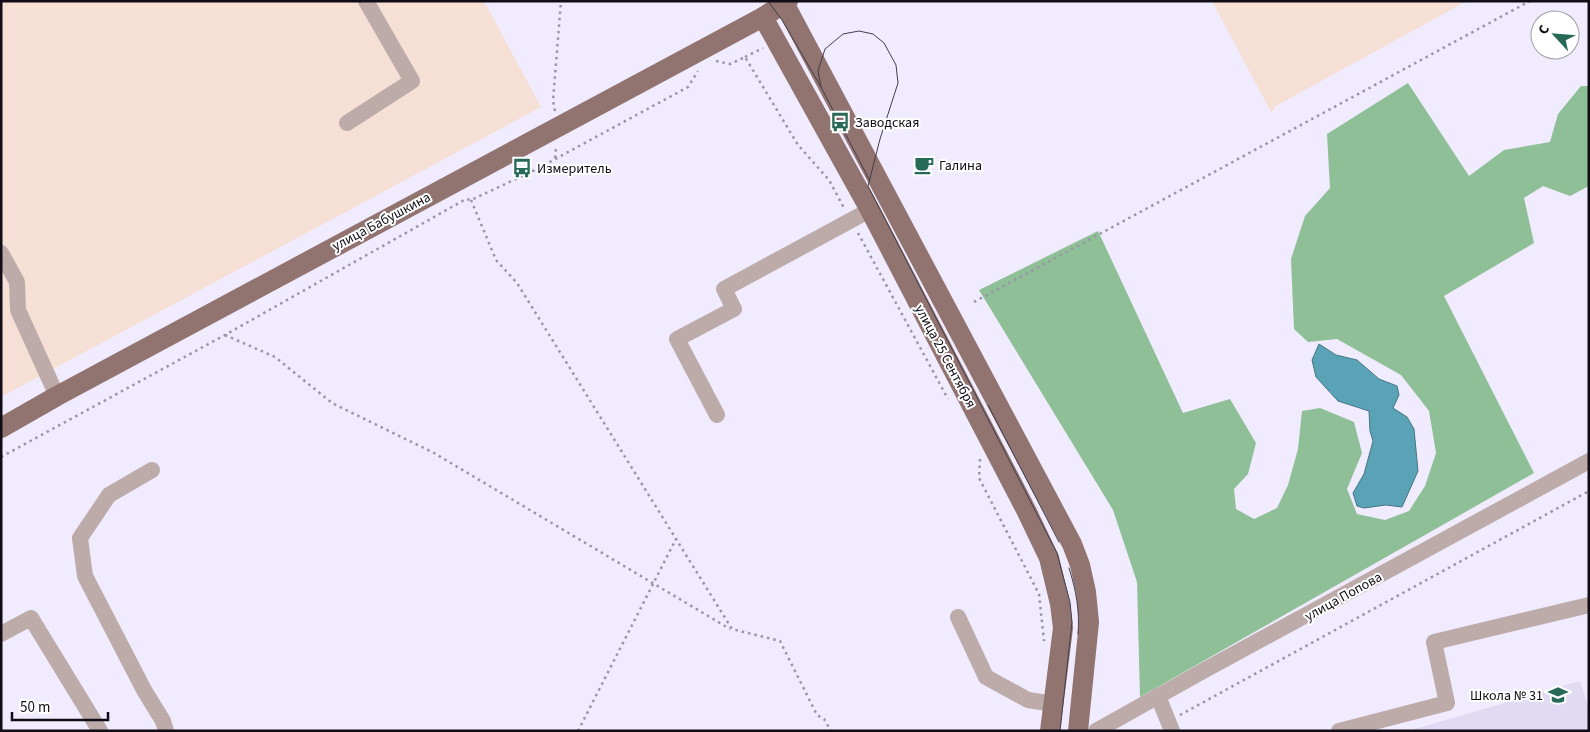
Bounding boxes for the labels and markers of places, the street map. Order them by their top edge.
bus stop icon: Заводская [829,111,851,133]
place label: Заводская [855,113,919,133]
cafe icon: Галина [913,154,935,176]
place label: Галина [939,156,982,176]
bus stop icon: Измеритель [511,157,533,179]
place label: Измеритель [537,159,612,179]
school or university icon: Школа № 31 [1547,684,1569,706]
place label: Школа № 31 [1470,686,1543,706]

